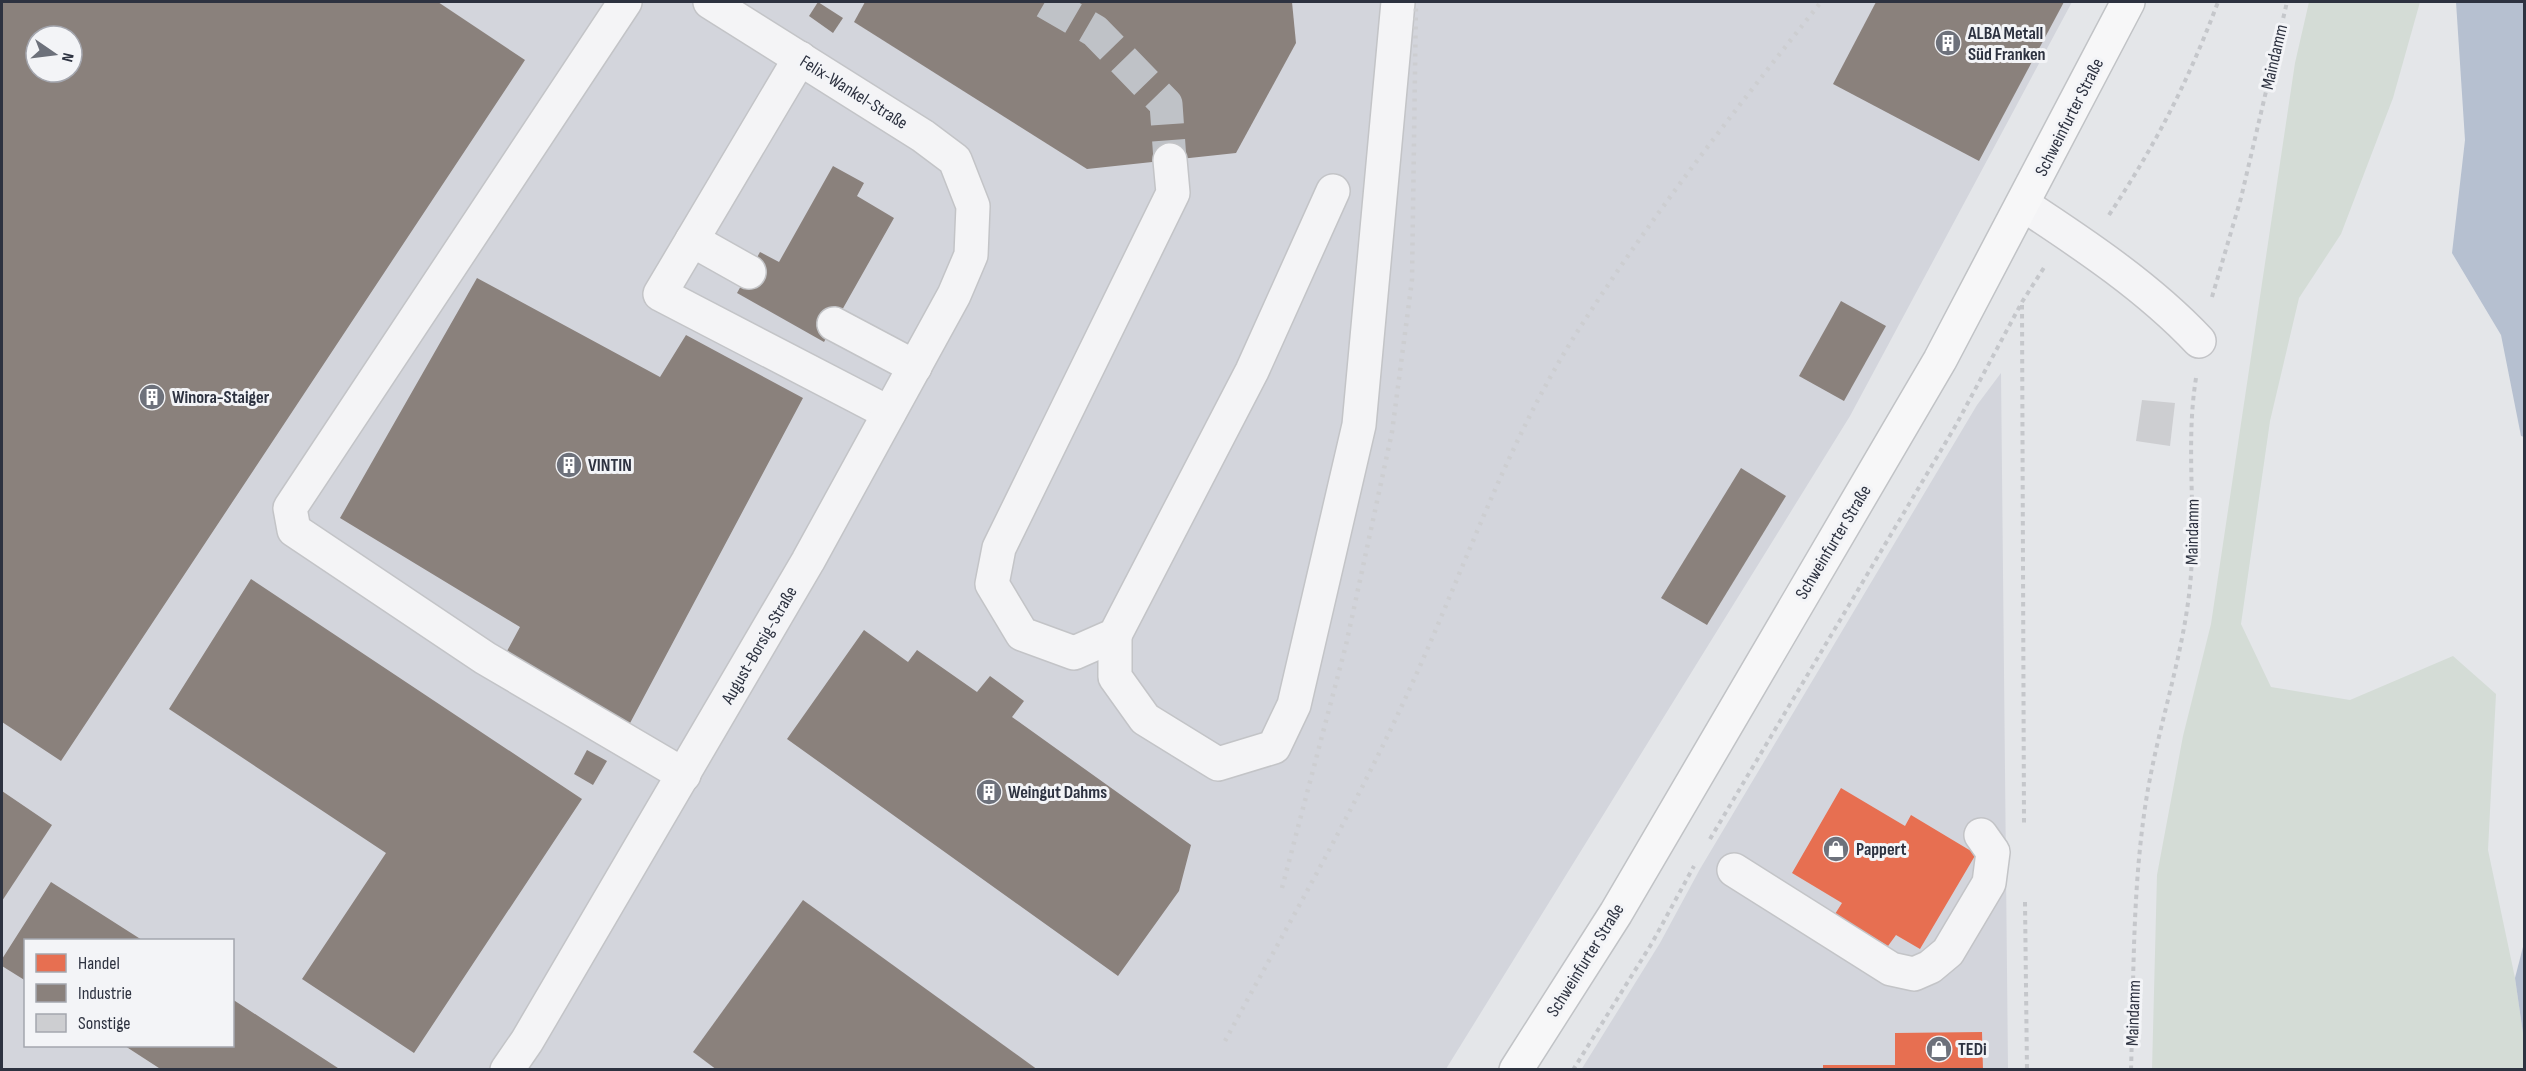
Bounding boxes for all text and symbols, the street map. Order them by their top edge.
street label: Maindamm [2257,22,2292,92]
place label: ALBA Metall Süd Franken [1967,23,2046,65]
north arrow [24,24,84,84]
building icon: ALBA Metall Süd Franken [1933,28,1963,58]
text: N [57,51,77,64]
street label: Felix-Wankel-Straße [796,51,911,134]
street label: Schweinfurter Straße [2031,55,2108,180]
building icon: Winora-Staiger [137,382,167,412]
place label: Winora-Staiger [172,387,270,408]
building icon: VINTIN [554,450,584,480]
place label: VINTIN [588,455,632,476]
street label: Schweinfurter Straße [1791,481,1876,603]
street label: Maindamm [2181,499,2204,565]
street label: August-Borsig-Straße [717,583,802,709]
building icon: Weingut Dahms [974,777,1004,807]
place label: Weingut Dahms [1008,782,1107,803]
shop icon: Pappert [1821,834,1851,864]
place label: Pappert [1856,839,1906,860]
street label: Schweinfurter Straße [1542,900,1629,1021]
legend [24,939,234,1047]
text: Handel [78,953,120,974]
street label: Maindamm [2122,980,2145,1046]
text: Industrie [78,983,132,1004]
text: Sonstige [78,1013,131,1034]
shop icon: TEDi [1924,1034,1954,1064]
place label: TEDi [1958,1039,1987,1060]

